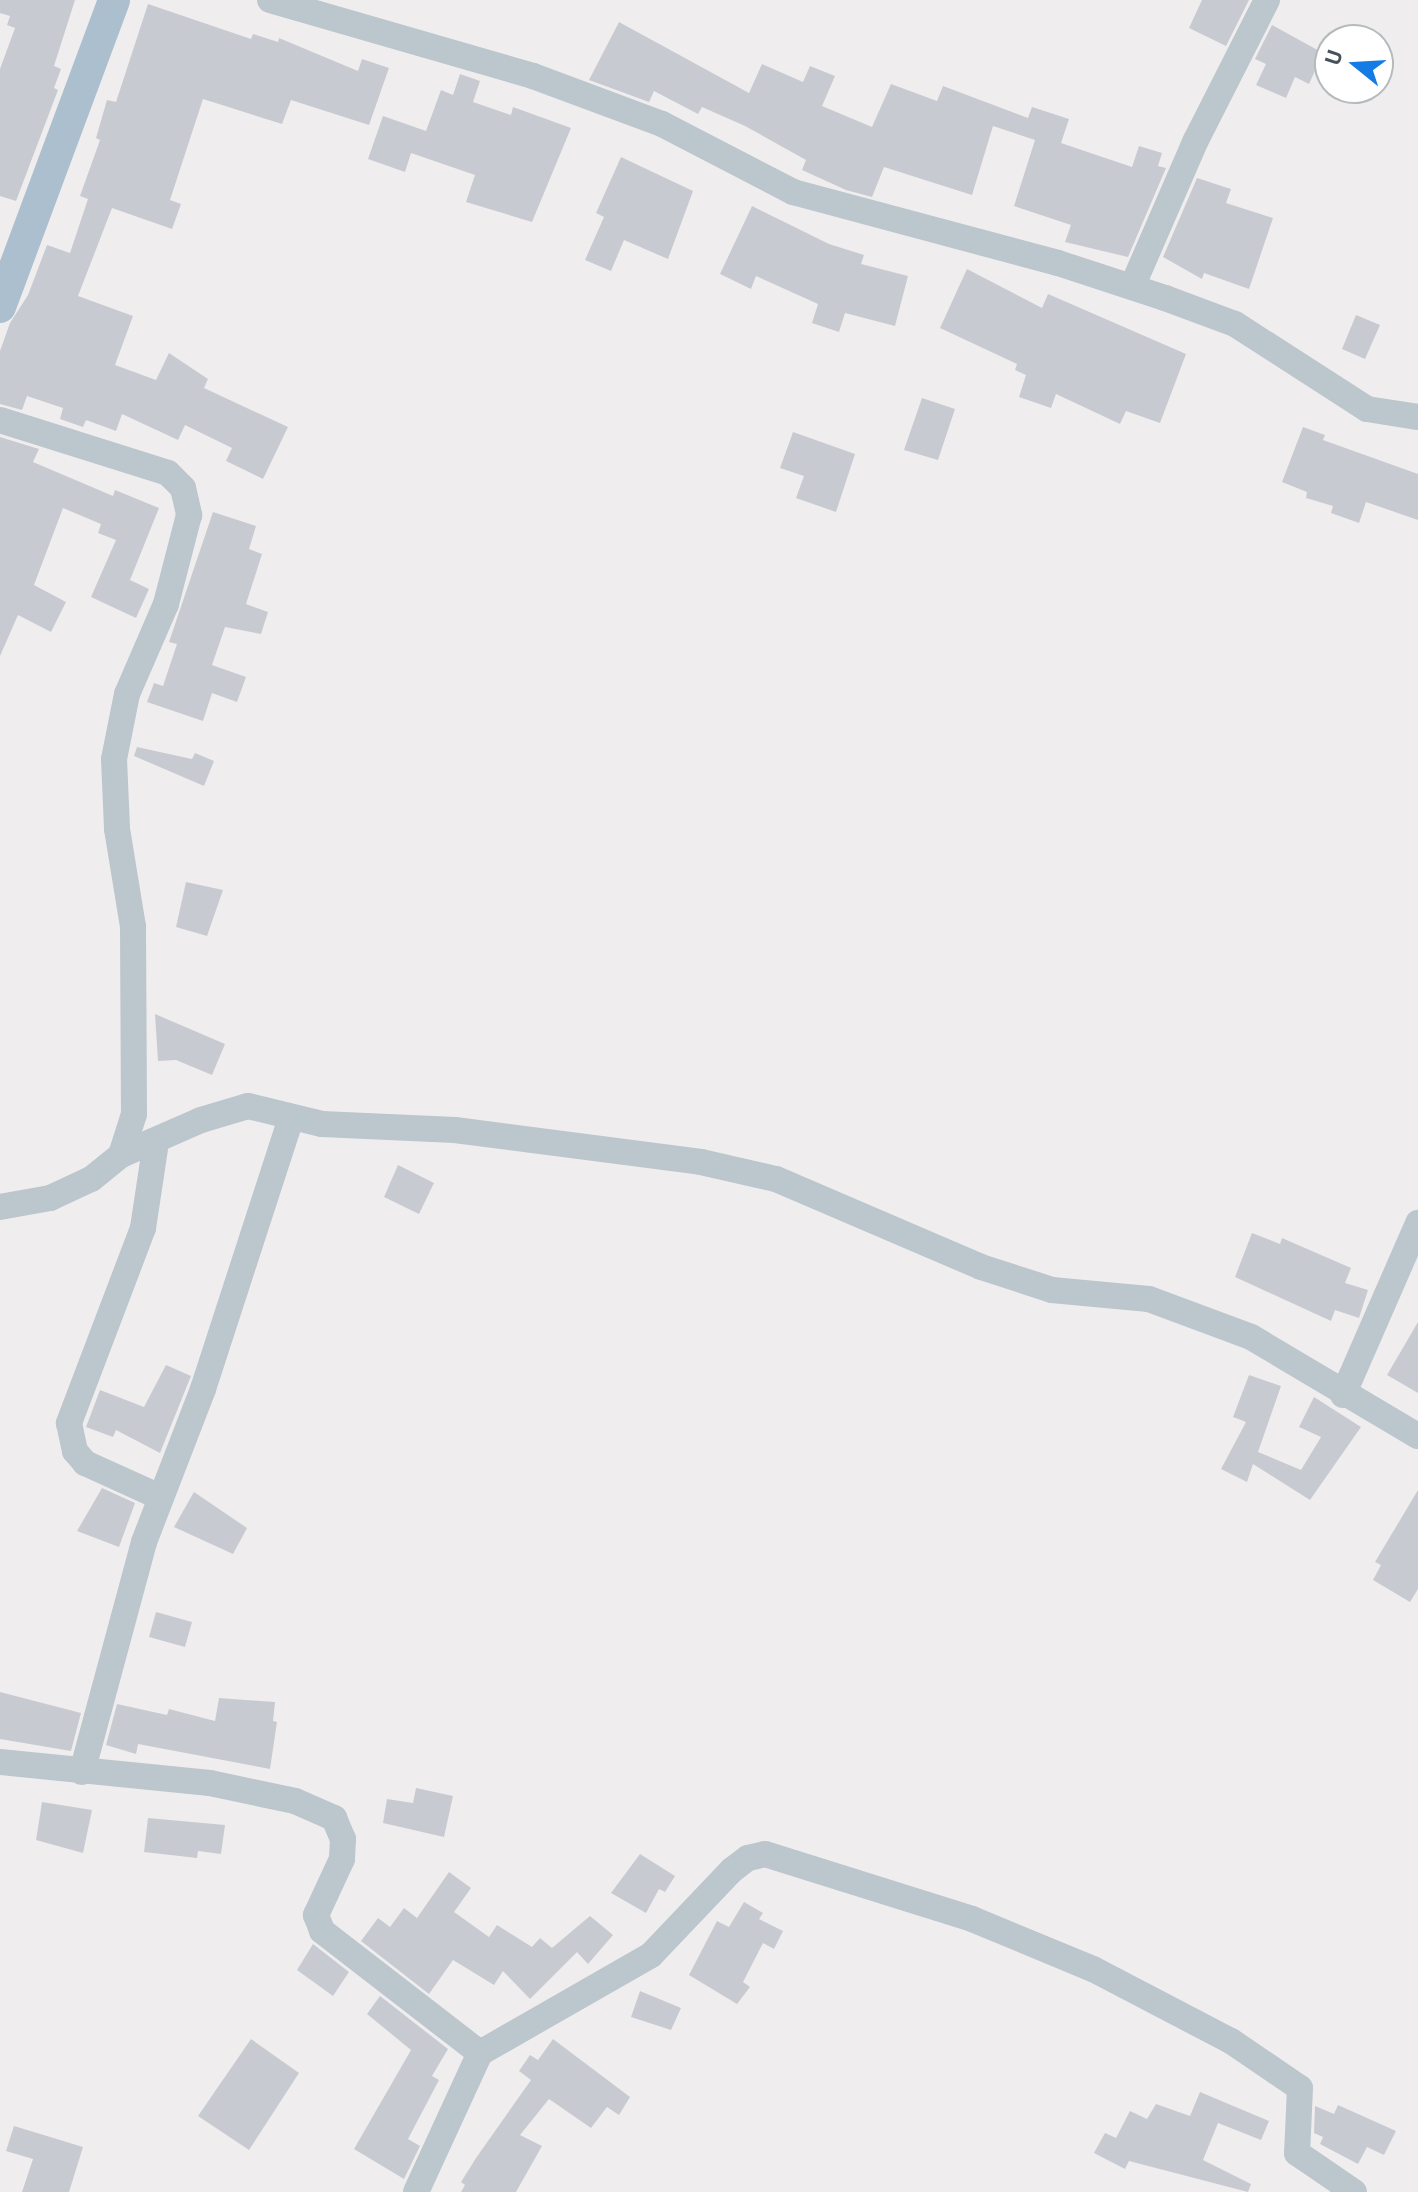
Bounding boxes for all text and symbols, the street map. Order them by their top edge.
north arrow [1314,24,1394,104]
text: U [1315,45,1351,69]

